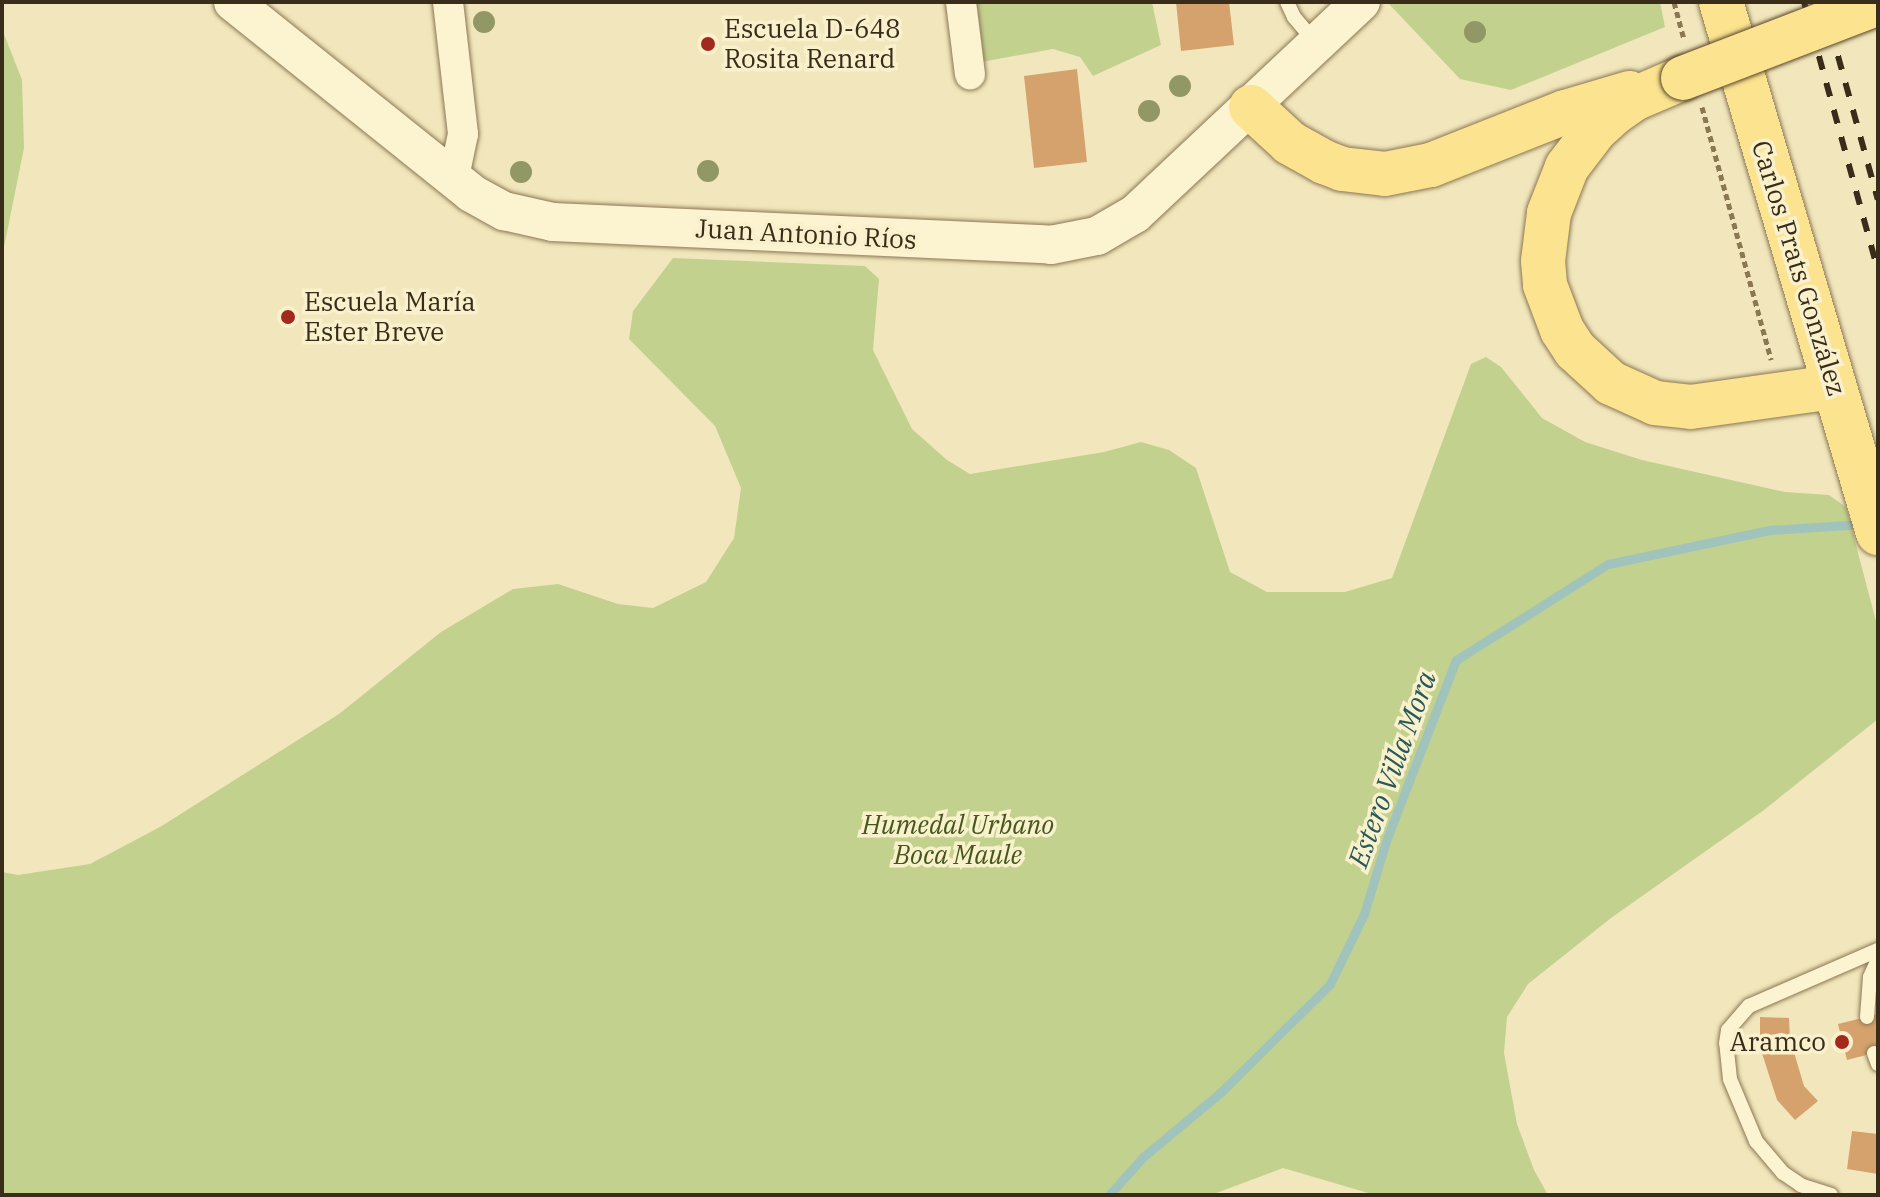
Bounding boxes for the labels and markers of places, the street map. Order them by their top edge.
place label: Escuela D-648 Rosita Renard [724,13,901,74]
marker: Escuela D-648 Rosita Renard [699,35,717,53]
place label: Escuela María Ester Breve [304,286,476,348]
marker: Escuela María Ester Breve [279,308,297,326]
place label: Aramco [1730,1026,1826,1058]
marker: Aramco [1833,1033,1851,1051]

